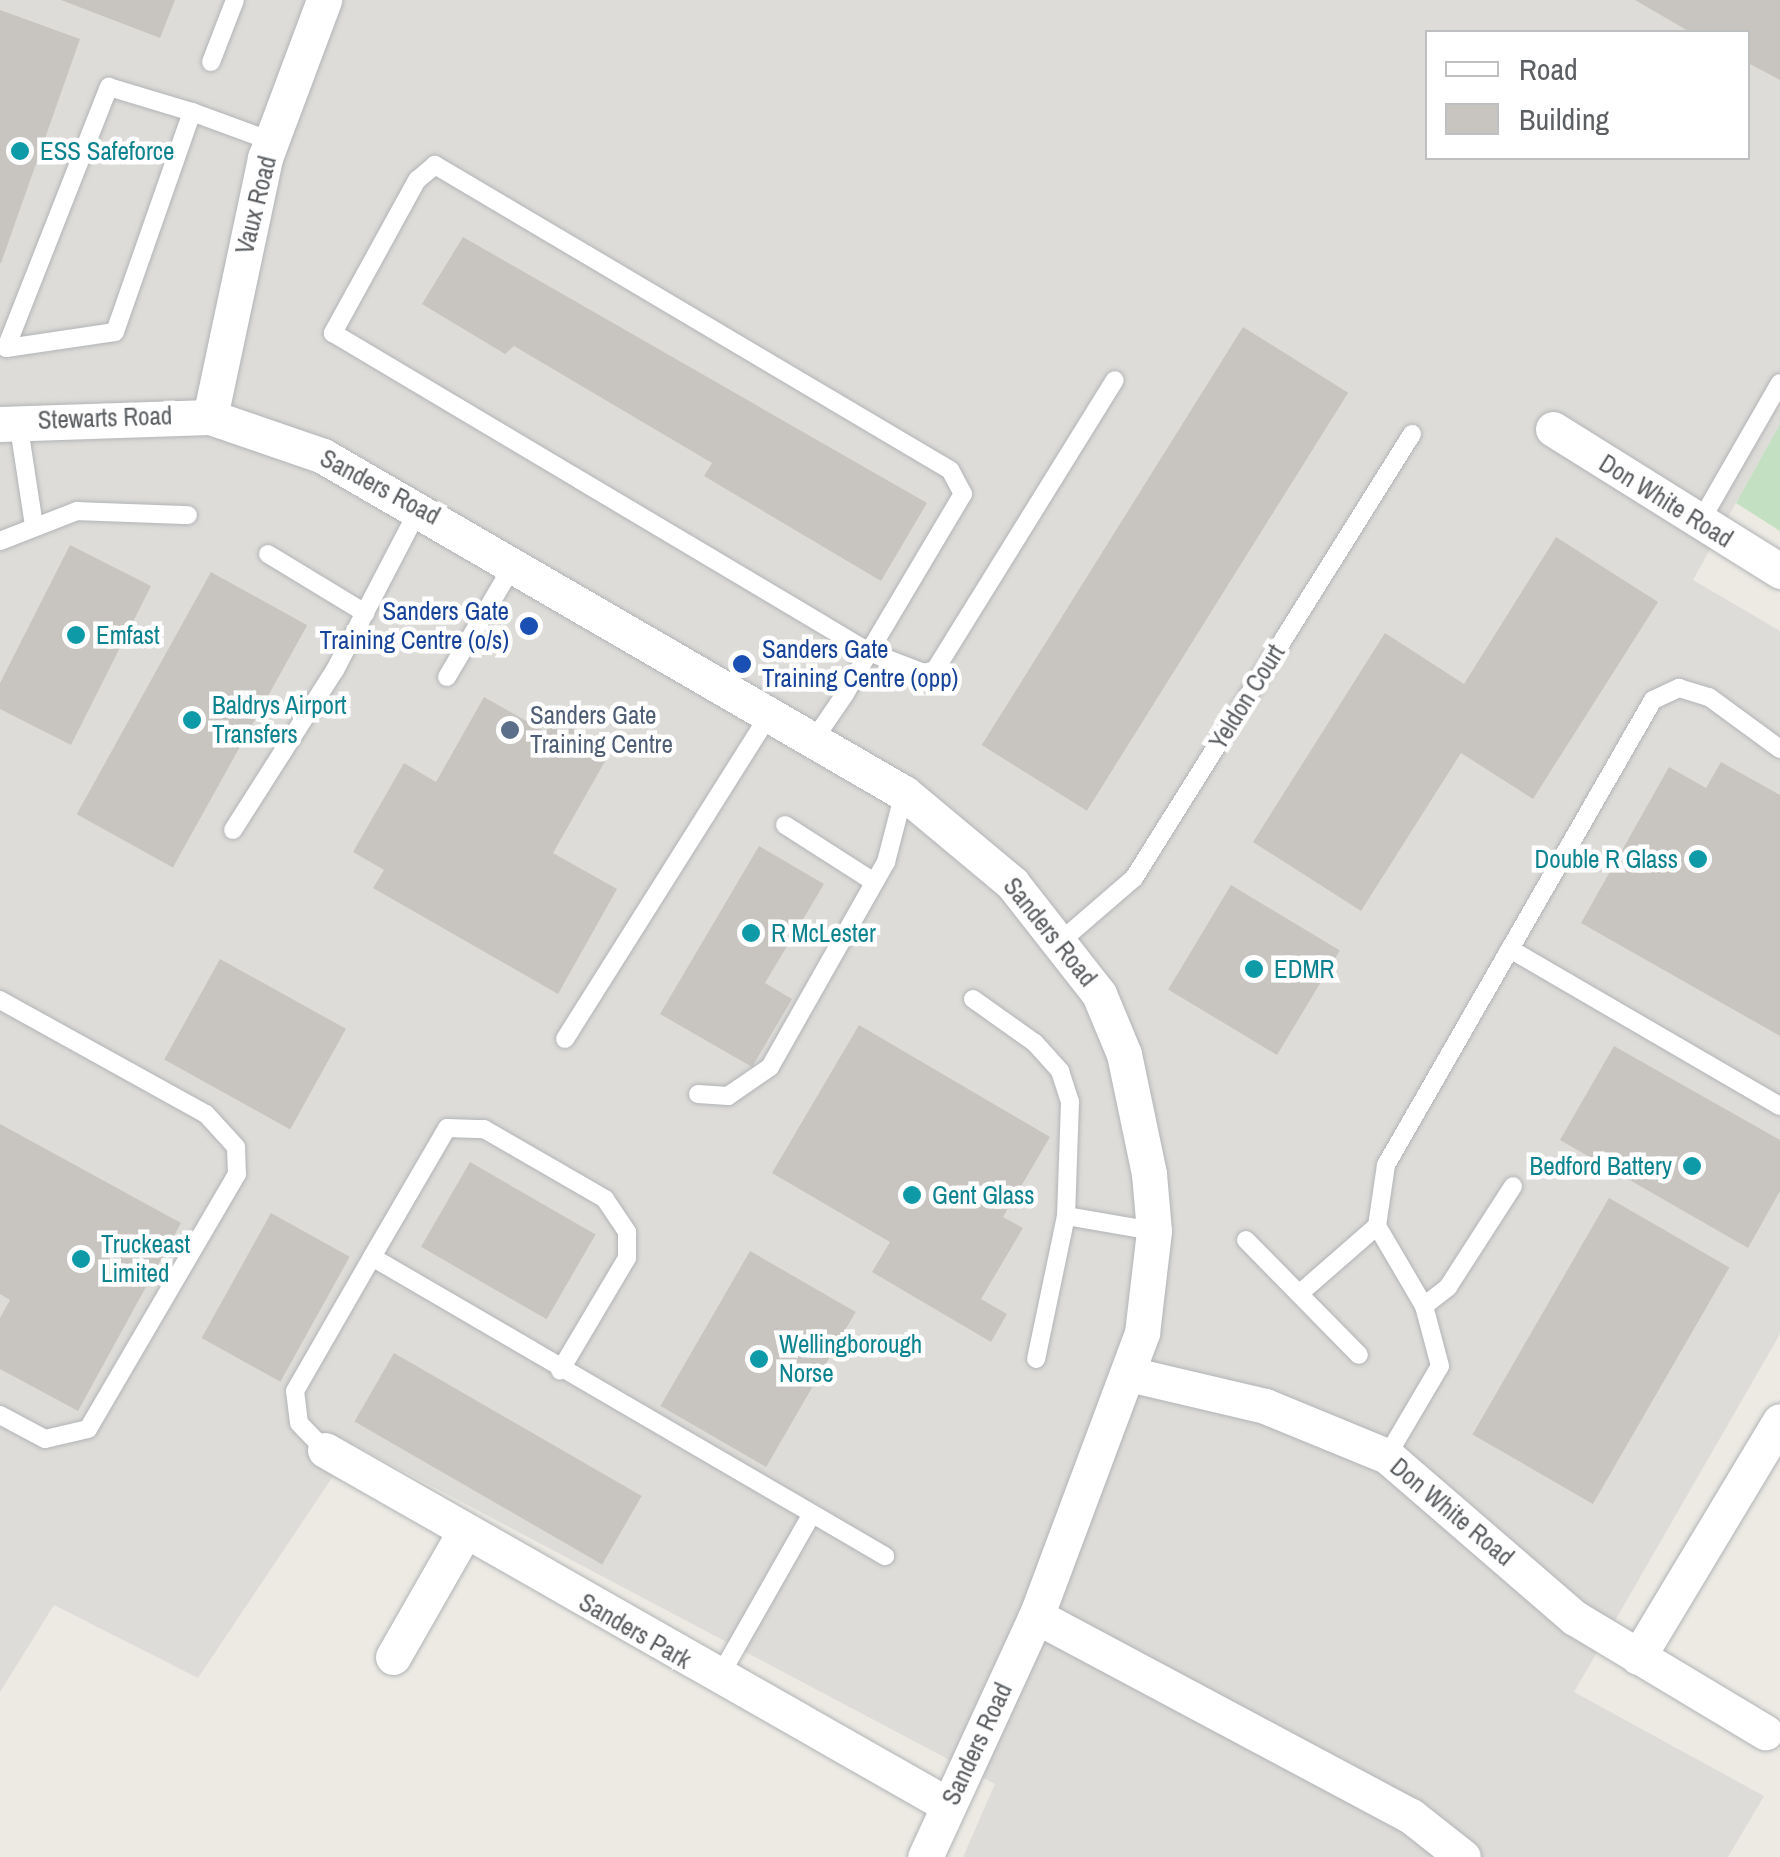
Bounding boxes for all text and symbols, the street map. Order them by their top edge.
legend [1425,30,1750,160]
text: Road [1519,49,1578,89]
text: Building [1519,99,1609,139]
place label: ESS Safeforce [40,136,174,166]
marker: ESS Safeforce [9,140,31,162]
street label: Vaux Road [229,153,283,257]
street label: Stewarts Road [37,401,173,435]
street label: Sanders Road [315,443,445,531]
street label: Don White Road [1594,448,1738,554]
place label: Sanders Gate Training Centre (o/s) [319,597,509,656]
marker: Sanders Gate Training Centre (o/s) [518,615,540,637]
place label: Emfast [96,620,160,650]
marker: Emfast [65,624,87,646]
place label: Sanders Gate Training Centre (opp) [762,635,958,694]
street label: Yeldon Court [1203,639,1291,755]
marker: Sanders Gate Training Centre (opp) [731,653,753,675]
place label: Baldrys Airport Transfers [212,691,348,750]
place label: Sanders Gate Training Centre [530,701,673,760]
marker: Baldrys Airport Transfers [181,709,203,731]
marker: Sanders Gate Training Centre [499,719,521,741]
place label: Double R Glass [1534,844,1678,874]
marker: Double R Glass [1687,848,1709,870]
street label: Sanders Road [997,872,1103,992]
place label: R McLester [771,918,876,948]
marker: R McLester [740,922,762,944]
place label: EDMR [1274,954,1334,984]
marker: EDMR [1243,958,1265,980]
place label: Bedford Battery [1530,1151,1672,1181]
marker: Bedford Battery [1681,1155,1703,1177]
place label: Gent Glass [932,1180,1035,1210]
marker: Gent Glass [901,1184,923,1206]
place label: Truckeast Limited [101,1230,190,1289]
marker: Truckeast Limited [70,1248,92,1270]
place label: Wellingborough Norse [779,1330,922,1389]
marker: Wellingborough Norse [748,1348,770,1370]
street label: Don White Road [1384,1452,1520,1572]
street label: Sanders Park [574,1587,696,1675]
street label: Sanders Road [936,1678,1018,1810]

